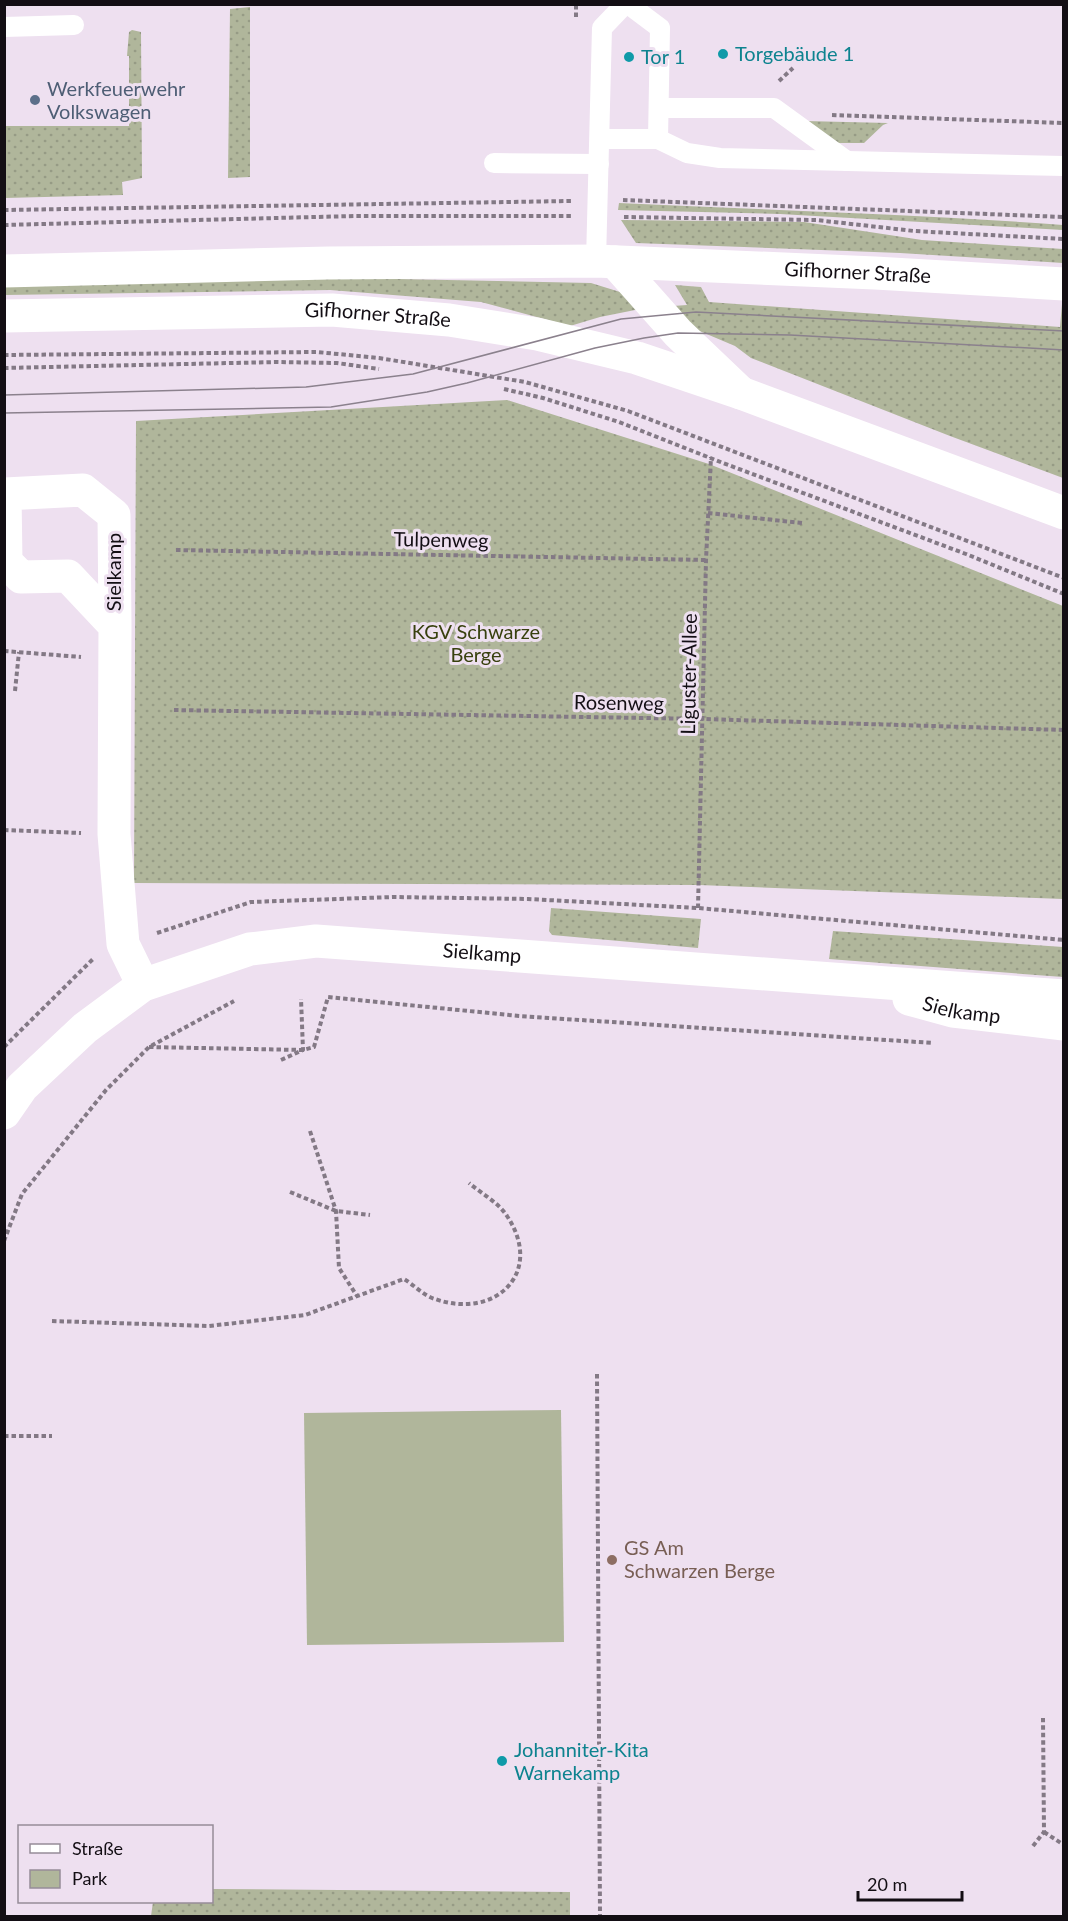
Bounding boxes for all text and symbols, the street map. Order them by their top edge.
place label: Torgebäude 1 [735,41,854,65]
place label: Tor 1 [641,44,685,68]
marker: Torgebäude 1 [716,47,730,61]
marker: Tor 1 [622,50,636,64]
place label: Werkfeuerwehr Volkswagen [47,76,186,123]
marker: Werkfeuerwehr Volkswagen [28,93,42,107]
street label: Gifhorner Straße [784,256,932,287]
street label: Gifhorner Straße [304,296,452,331]
street label: Tulpenweg [393,526,489,552]
street label: Sielkamp [101,533,125,611]
street label: Liguster-Allee [675,613,701,735]
park label: KGV Schwarze Berge [412,619,540,666]
street label: Rosenweg [574,689,664,715]
street label: Sielkamp [442,937,522,967]
street label: Sielkamp [920,990,1002,1027]
place label: GS Am Schwarzen Berge [624,1535,775,1582]
marker: GS Am Schwarzen Berge [605,1553,619,1567]
place label: Johanniter-Kita Warnekamp [514,1737,649,1784]
marker: Johanniter-Kita Warnekamp [495,1754,509,1768]
legend [18,1825,213,1903]
text: Straße [72,1837,123,1859]
scale bar [858,1864,962,1902]
text: Park [72,1867,108,1889]
text: 20 m [867,1873,907,1895]

